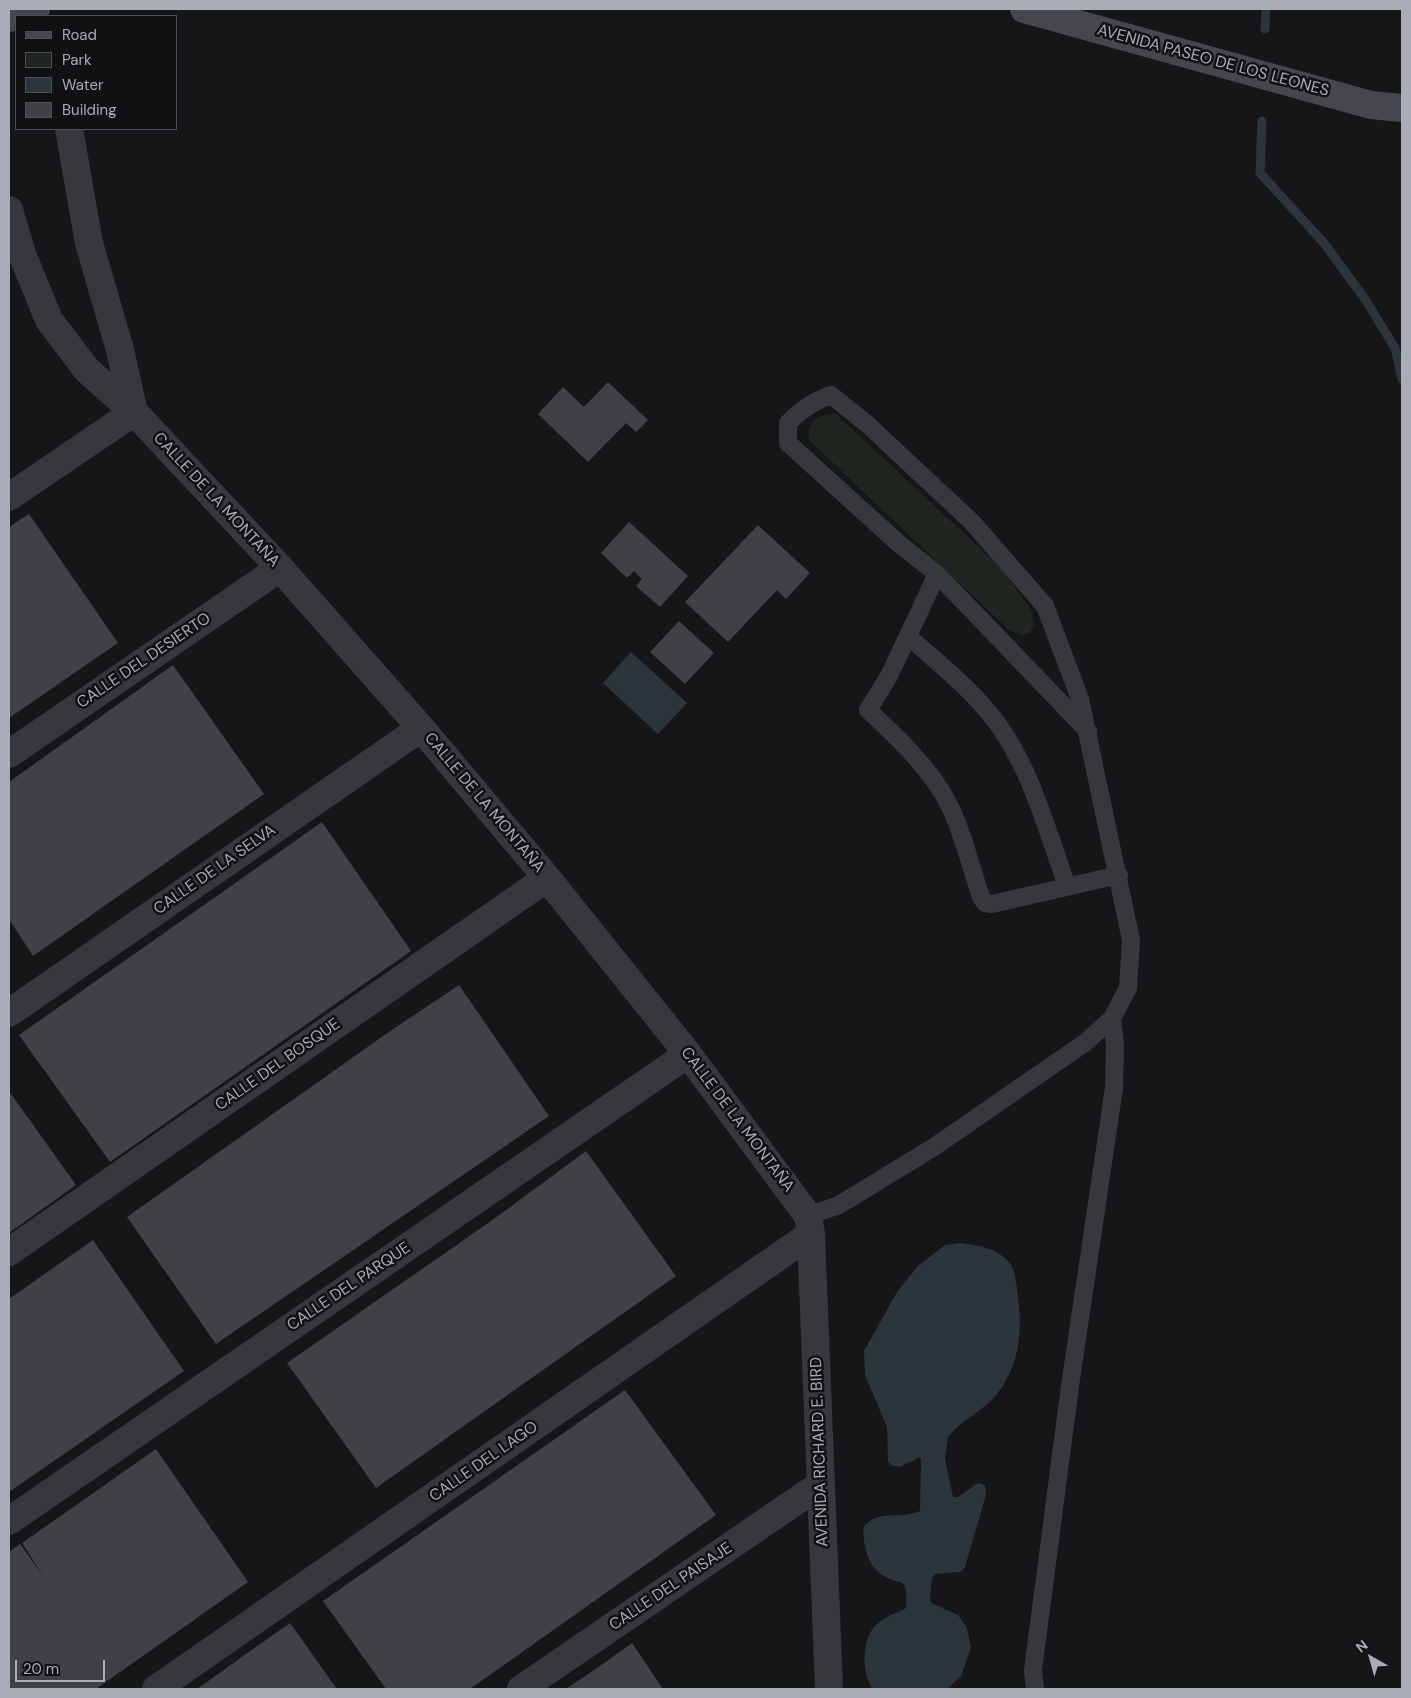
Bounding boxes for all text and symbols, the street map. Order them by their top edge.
legend [15,15,178,130]
street label: AVENIDA PASEO DE LOS LEONES [1095,21,1331,101]
text: Road [62,25,97,45]
text: Park [62,50,92,70]
text: Water [62,75,103,95]
text: Building [62,100,117,120]
street label: CALLE DE LA MONTAÑA [149,429,283,571]
street label: CALLE DEL DESIERTO [74,609,214,713]
street label: CALLE DE LA MONTAÑA [420,729,548,877]
street label: CALLE DE LA SELVA [150,821,280,919]
street label: CALLE DEL BOSQUE [212,1015,344,1115]
street label: CALLE DE LA MONTAÑA [676,1044,798,1196]
street label: CALLE DEL PARQUE [284,1239,414,1335]
street label: AVENIDA RICHARD E. BIRD [807,1357,833,1547]
street label: CALLE DEL LAGO [426,1418,542,1506]
street label: CALLE DEL PAISAJE [606,1539,736,1635]
north arrow [1346,1633,1396,1683]
text: N [1352,1636,1371,1656]
scale bar [18,1650,108,1682]
text: 20 m [23,1659,59,1679]

